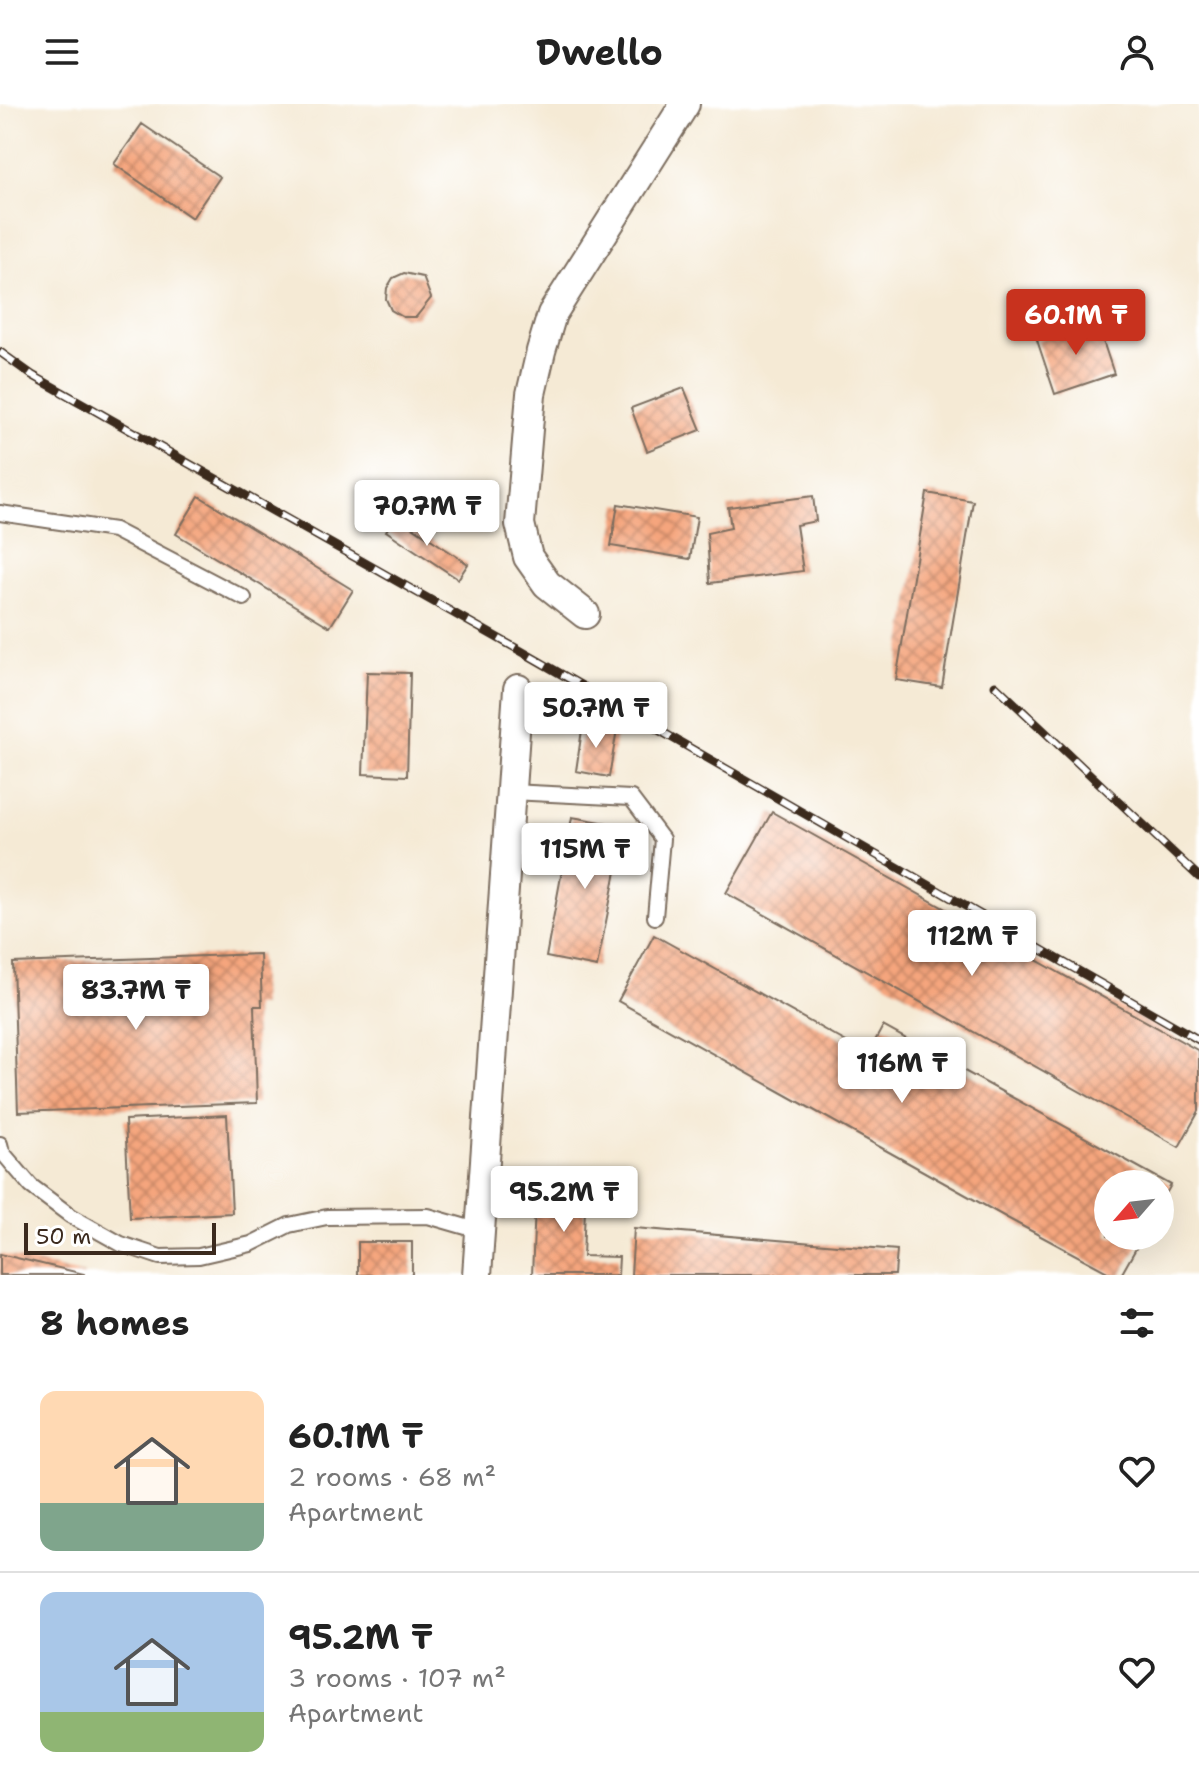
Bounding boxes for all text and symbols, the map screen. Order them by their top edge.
text: Dwello [536,28,663,77]
icon: menu [40,30,84,74]
icon: person [1115,30,1159,74]
pin: 60.1M ₸ [1002,289,1150,357]
text: 60.1M ₸ [1024,297,1128,332]
pin: 70.7M ₸ [353,480,501,548]
text: 70.7M ₸ [372,488,482,523]
pin: 50.7M ₸ [522,682,670,750]
text: 50.7M ₸ [542,690,650,725]
pin: 115M ₸ [520,823,650,891]
text: 115M ₸ [540,831,630,866]
pin: 112M ₸ [907,910,1037,978]
text: 112M ₸ [926,918,1018,953]
pin: 83.7M ₸ [62,964,210,1032]
text: 83.7M ₸ [81,972,191,1007]
pin: 116M ₸ [837,1037,967,1105]
text: 116M ₸ [856,1045,948,1080]
pin: 95.2M ₸ [490,1166,638,1234]
north arrow [1094,1170,1174,1250]
map controls [1094,1170,1174,1250]
text: 95.2M ₸ [509,1174,619,1209]
scale bar [24,1219,216,1255]
text: 50 m [36,1222,91,1251]
text: 8 homes [40,1300,189,1346]
icon: filters [1115,1301,1159,1345]
text: 60.1M ₸ [288,1413,423,1459]
icon: home [104,1423,200,1519]
icon: heart [1115,1449,1159,1493]
text: 2 rooms · 68 m² [288,1459,496,1494]
text: Apartment [288,1494,424,1529]
text: 95.2M ₸ [288,1614,433,1660]
icon: home [104,1624,200,1720]
icon: heart [1115,1650,1159,1694]
text: 3 rooms · 107 m² [288,1660,506,1695]
text: Apartment [288,1695,424,1730]

